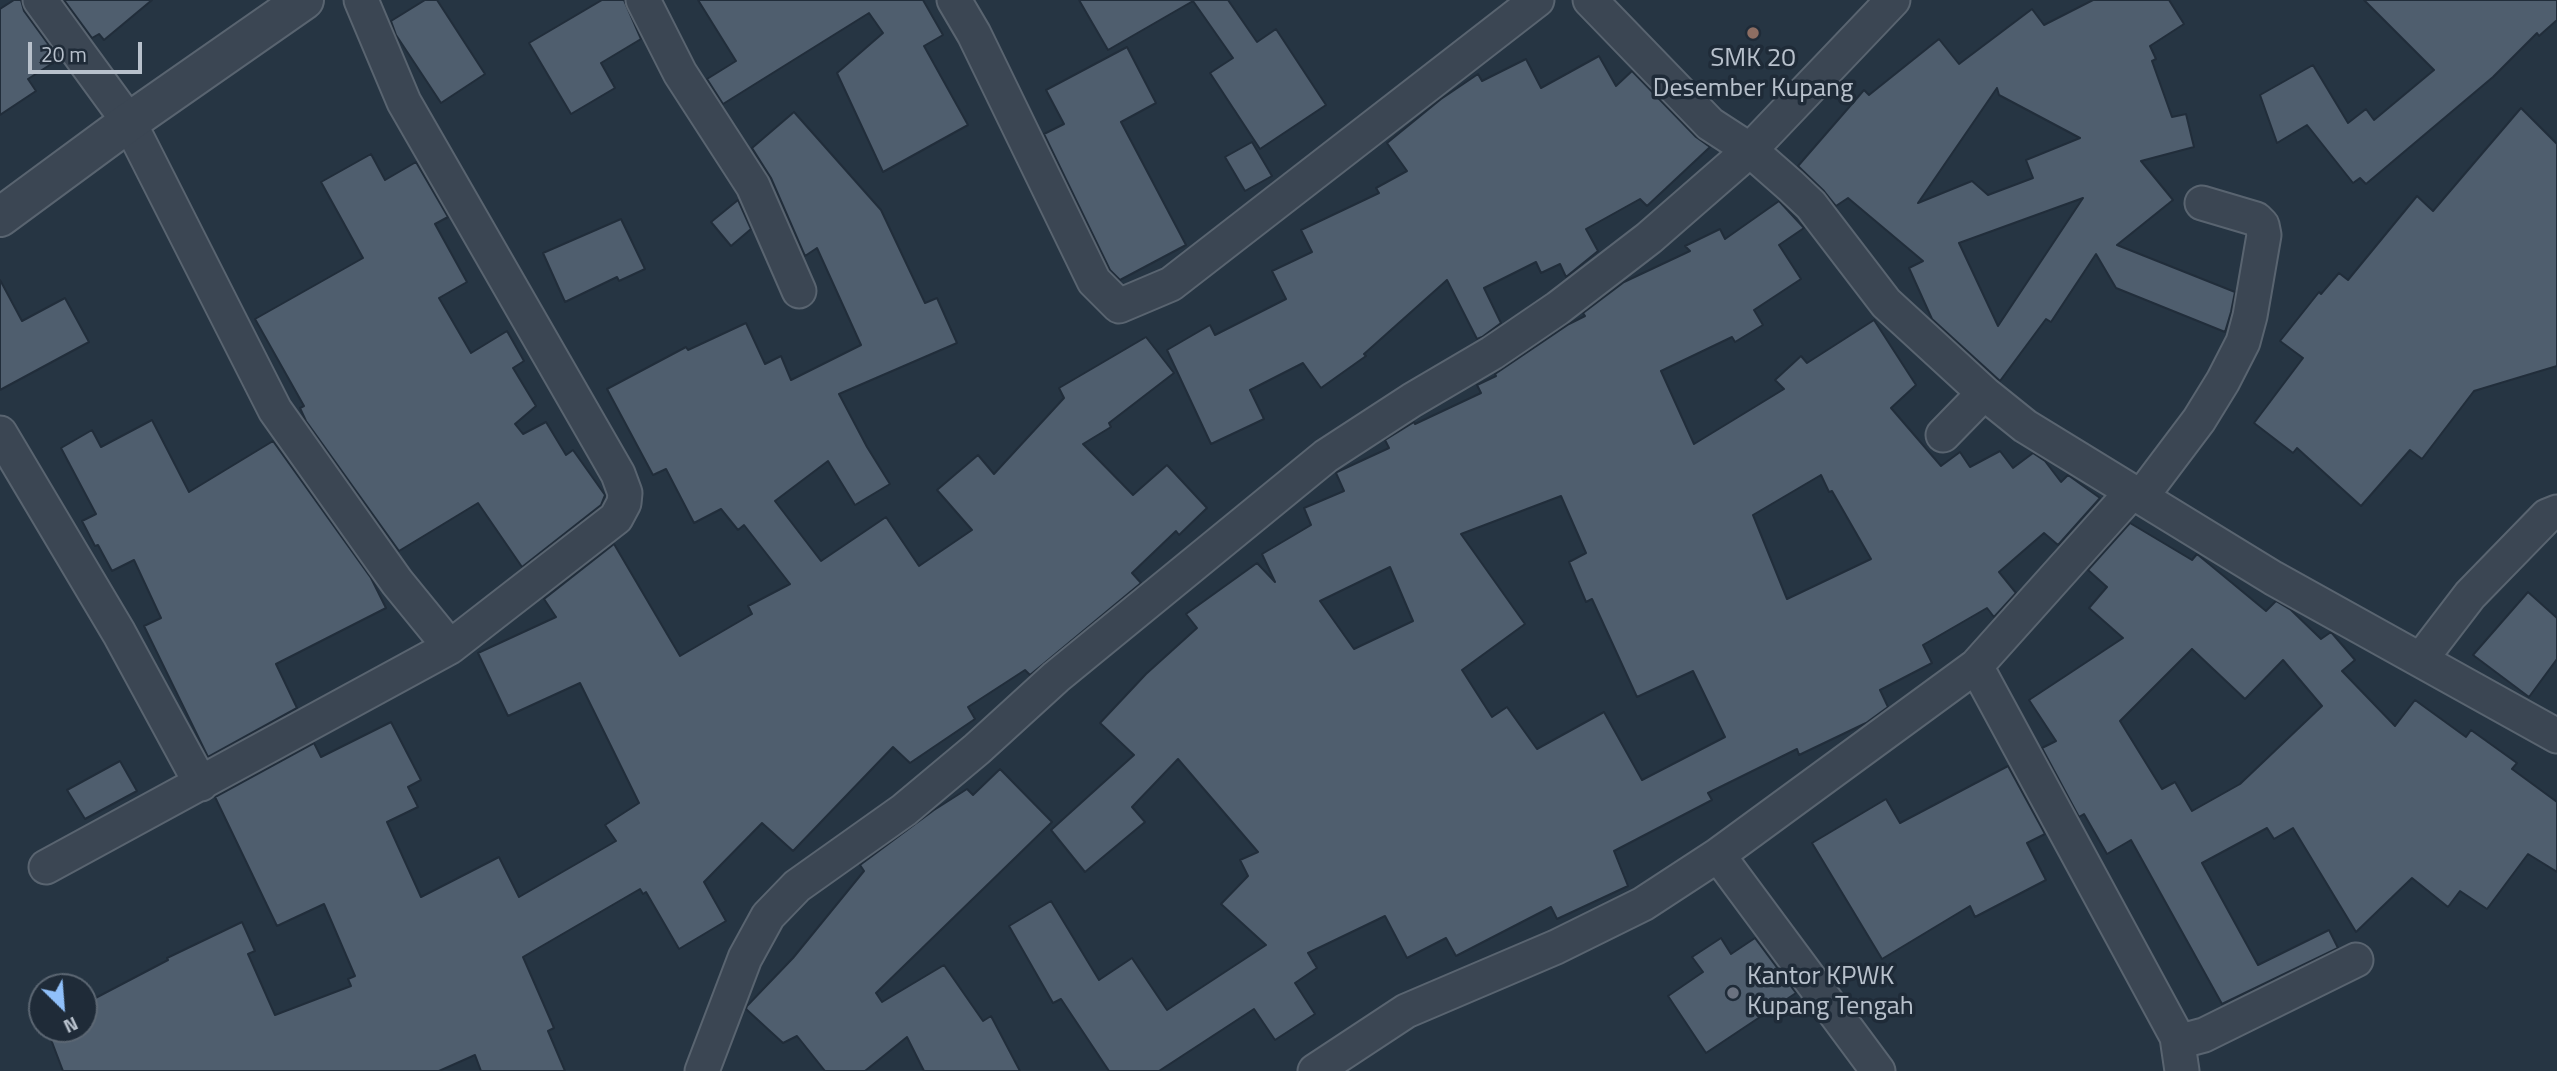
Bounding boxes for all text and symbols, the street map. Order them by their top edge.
marker: SMK 20 Desember Kupang [1745,25,1761,41]
scale bar [32,28,145,72]
text: 20 m [41,38,87,70]
place label: SMK 20 Desember Kupang [1653,44,1853,106]
place label: Kantor KPWK Kupang Tengah [1747,962,1914,1024]
north arrow [28,973,98,1043]
marker: Kantor KPWK Kupang Tengah [1725,985,1741,1001]
text: N [59,1010,83,1042]

